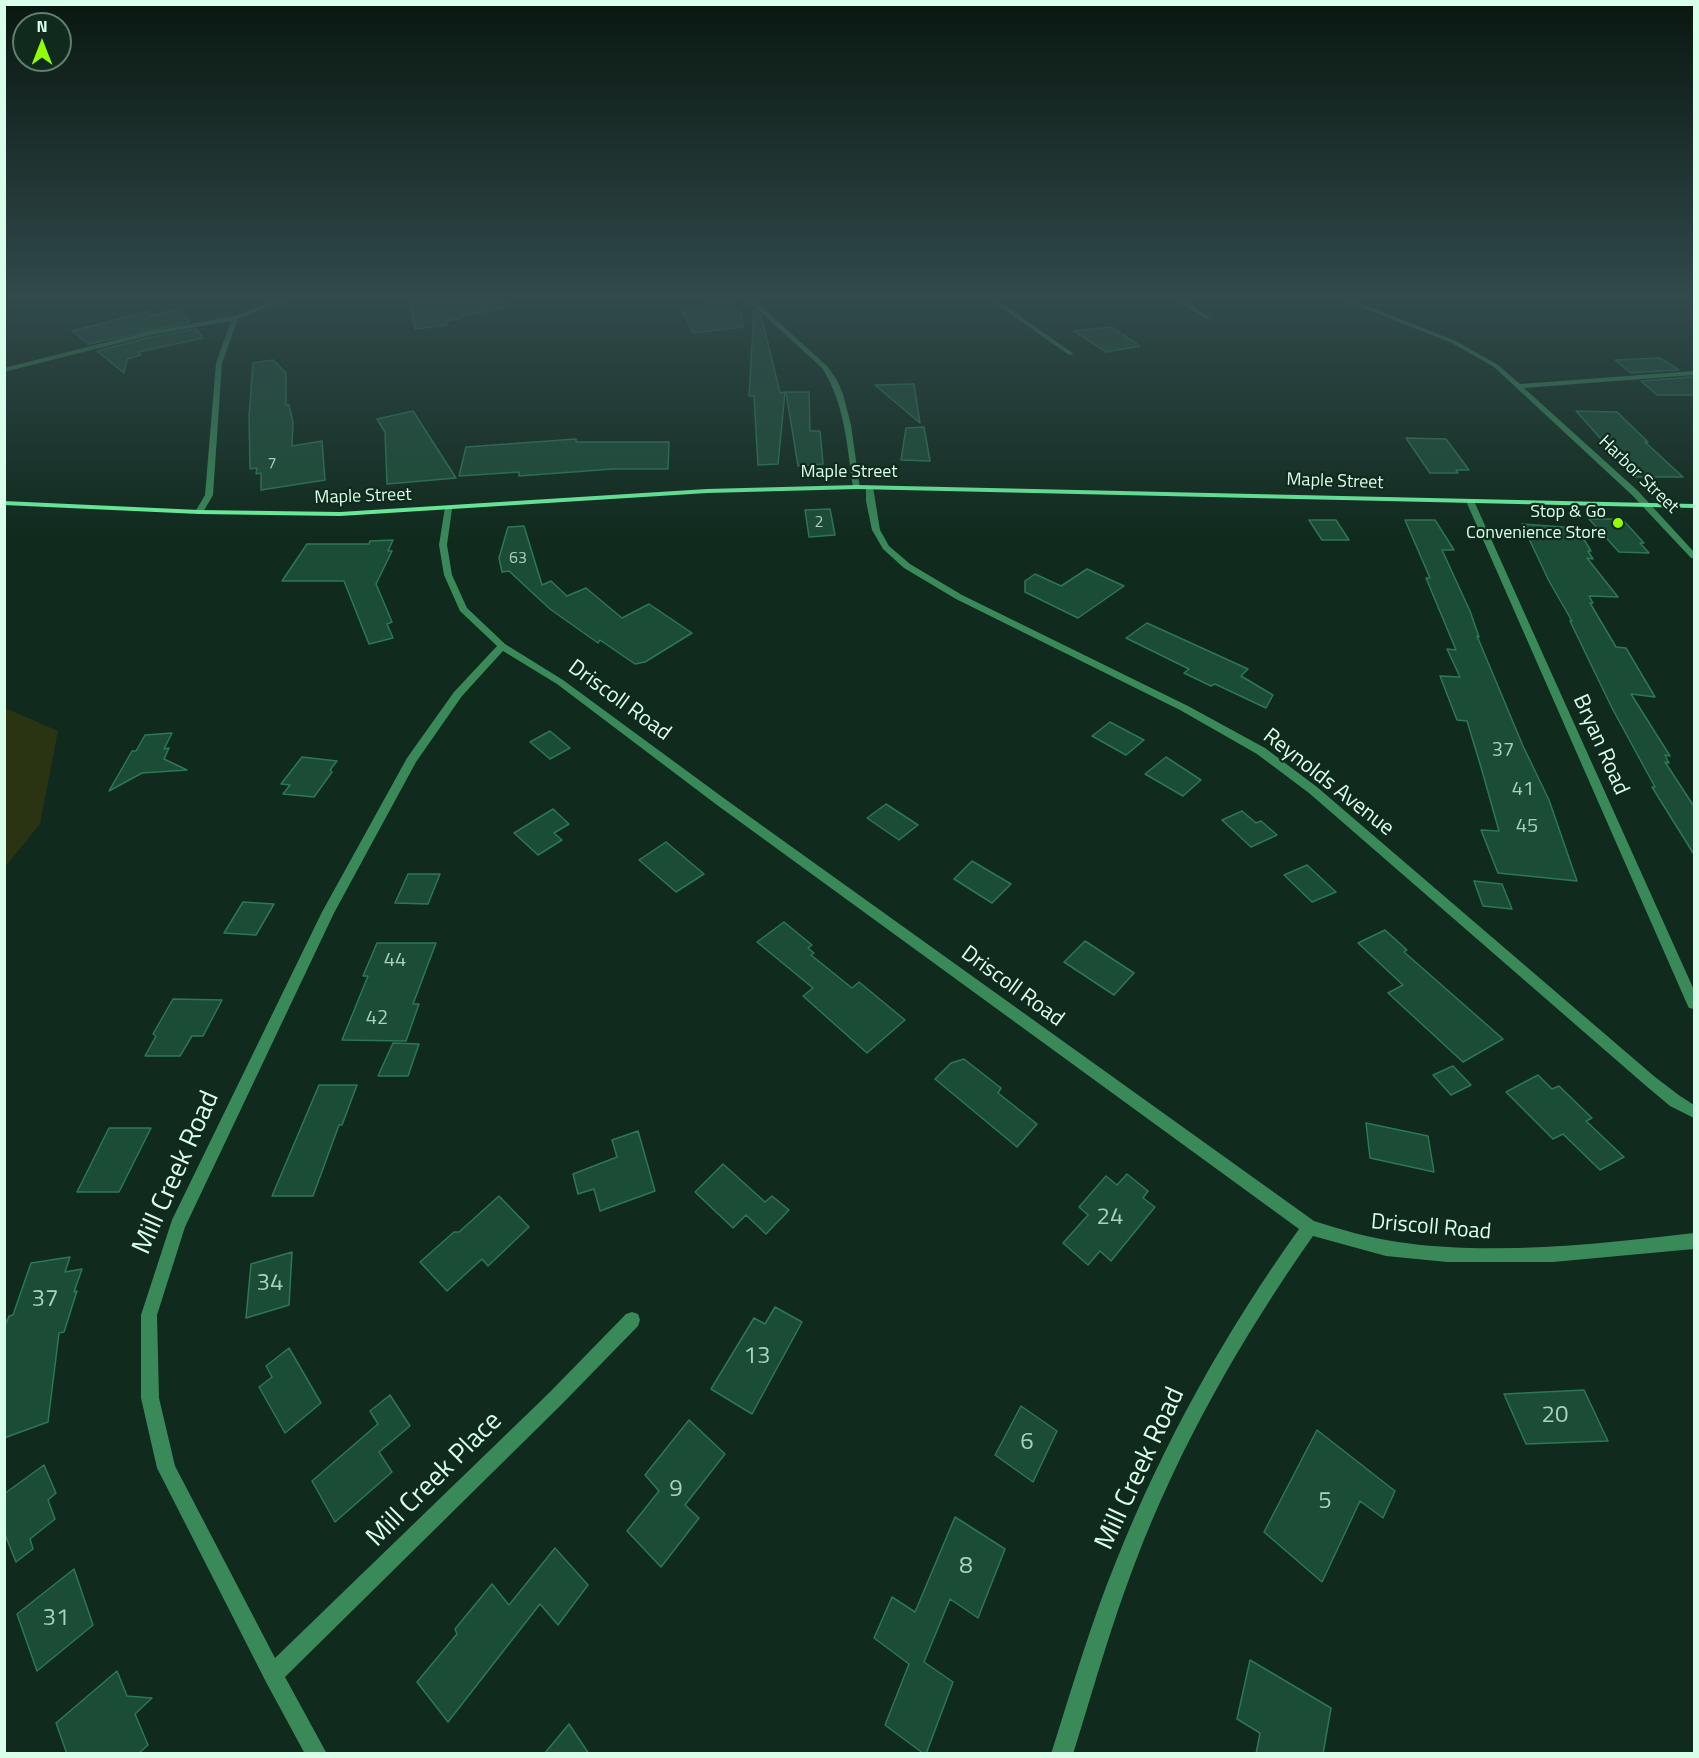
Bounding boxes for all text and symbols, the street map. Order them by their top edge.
north arrow [12,12,72,72]
text: N [36,14,48,38]
street label: Harbor Street [1593,431,1683,519]
house number: 7 [268,454,276,474]
street label: Maple Street [800,462,898,484]
street label: Maple Street [1286,470,1384,494]
street label: Maple Street [314,485,412,509]
place label: Stop & Go Convenience Store [1466,502,1606,544]
house number: 2 [815,513,823,533]
marker: Stop & Go Convenience Store [1611,516,1625,530]
house number: 63 [509,549,527,569]
street label: Driscoll Road [562,655,676,747]
street label: Bryan Road [1566,691,1634,799]
street label: Reynolds Avenue [1257,724,1399,842]
house number: 37 [1492,739,1514,763]
house number: 41 [1512,778,1534,802]
house number: 45 [1516,815,1538,839]
street label: Driscoll Road [955,941,1069,1033]
house number: 44 [384,949,406,973]
house number: 42 [366,1007,388,1031]
street label: Mill Creek Road [127,1086,227,1260]
house number: 24 [1097,1204,1123,1232]
street label: Driscoll Road [1370,1210,1492,1246]
house number: 34 [257,1270,283,1298]
house number: 37 [32,1286,58,1314]
house number: 13 [744,1343,770,1371]
street label: Mill Creek Road [1089,1383,1193,1555]
house number: 20 [1542,1402,1568,1430]
street label: Mill Creek Place [361,1406,509,1554]
house number: 6 [1020,1429,1034,1457]
house number: 9 [669,1476,683,1504]
house number: 5 [1318,1488,1332,1516]
house number: 8 [959,1553,973,1581]
house number: 31 [43,1605,69,1633]

